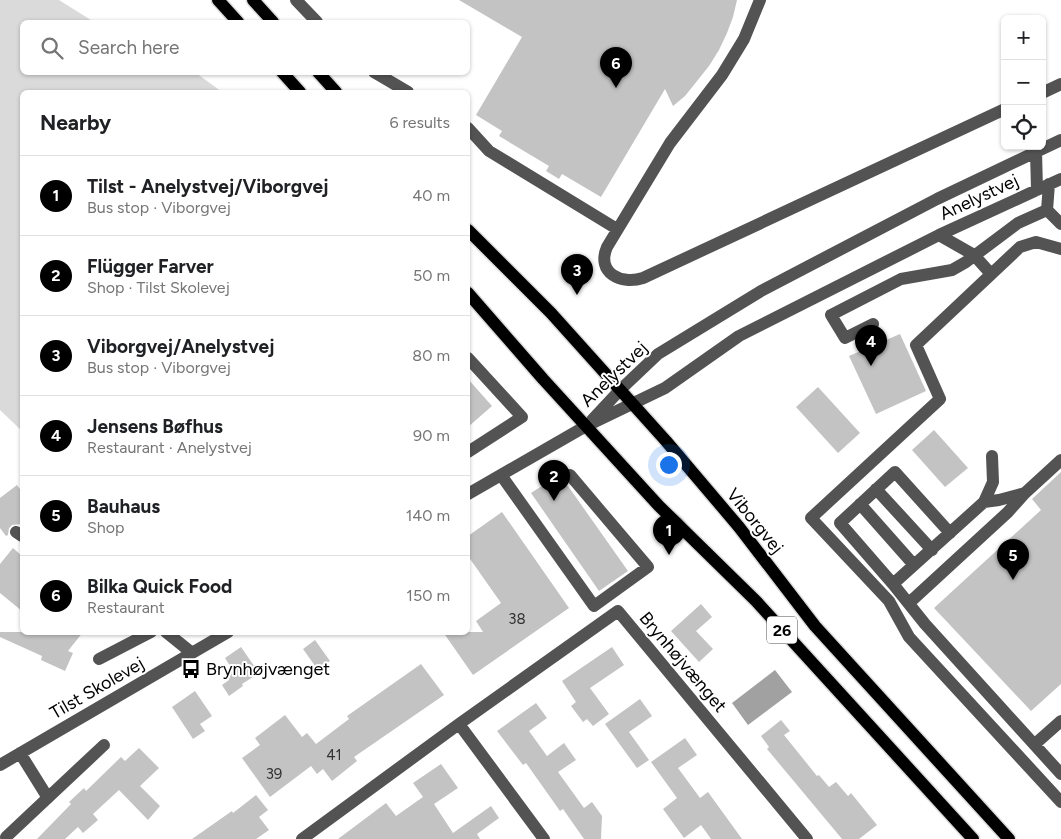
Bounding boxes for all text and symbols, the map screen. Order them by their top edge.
map controls [1001,15,1046,150]
button: + [1001,15,1046,60]
search box [20,20,470,75]
icon: search [38,34,66,62]
text: Search here [78,36,180,59]
pin: 6 [600,47,632,88]
button: − [1001,60,1046,105]
button: locate [1001,105,1046,150]
text: Nearby [40,110,111,135]
text: 6 results [389,113,450,132]
street label: Anelystvej [936,169,1022,225]
text: Tilst - Anelystvej/Viborgvej [87,175,329,198]
text: 1 [53,186,59,205]
text: 40 m [412,186,450,205]
text: Bus stop · Viborgvej [87,198,231,217]
pin: 3 [561,254,593,295]
text: Flügger Farver [87,255,214,278]
text: 2 [51,266,61,285]
text: 50 m [413,266,450,285]
text: Shop · Tilst Skolevej [87,278,230,297]
pin: 4 [855,325,887,366]
text: Viborgvej/Anelystvej [87,335,275,358]
street label: Anelystvej [576,337,652,411]
text: 3 [52,346,60,365]
text: 80 m [412,346,450,365]
text: Bus stop · Viborgvej [87,358,231,377]
text: Jensens Bøfhus [87,415,223,438]
text: 4 [51,426,61,445]
text: 90 m [413,426,450,445]
text: Restaurant · Anelystvej [87,438,252,457]
your location [656,452,682,478]
pin: 2 [538,460,570,501]
street label: Viborgvej [722,484,788,558]
text: Bauhaus [87,495,160,518]
text: 5 [51,506,61,525]
text: 140 m [406,506,450,525]
pin: 1 [653,514,685,555]
text: Shop [87,518,125,537]
pin: 5 [997,539,1029,580]
text: Bilka Quick Food [87,575,232,598]
text: 6 [51,586,61,605]
text: 150 m [406,586,450,605]
text: Restaurant [87,598,165,617]
street label: Brynhøjvænget [635,607,731,717]
house number: 38 [508,610,526,628]
road number: 26 [767,616,797,644]
street label: Tilst Skolevej [46,652,148,724]
bus stop icon: Brynhøjvænget [180,658,202,680]
place label: Brynhøjvænget [206,658,330,680]
house number: 41 [326,746,342,764]
house number: 39 [266,765,282,783]

